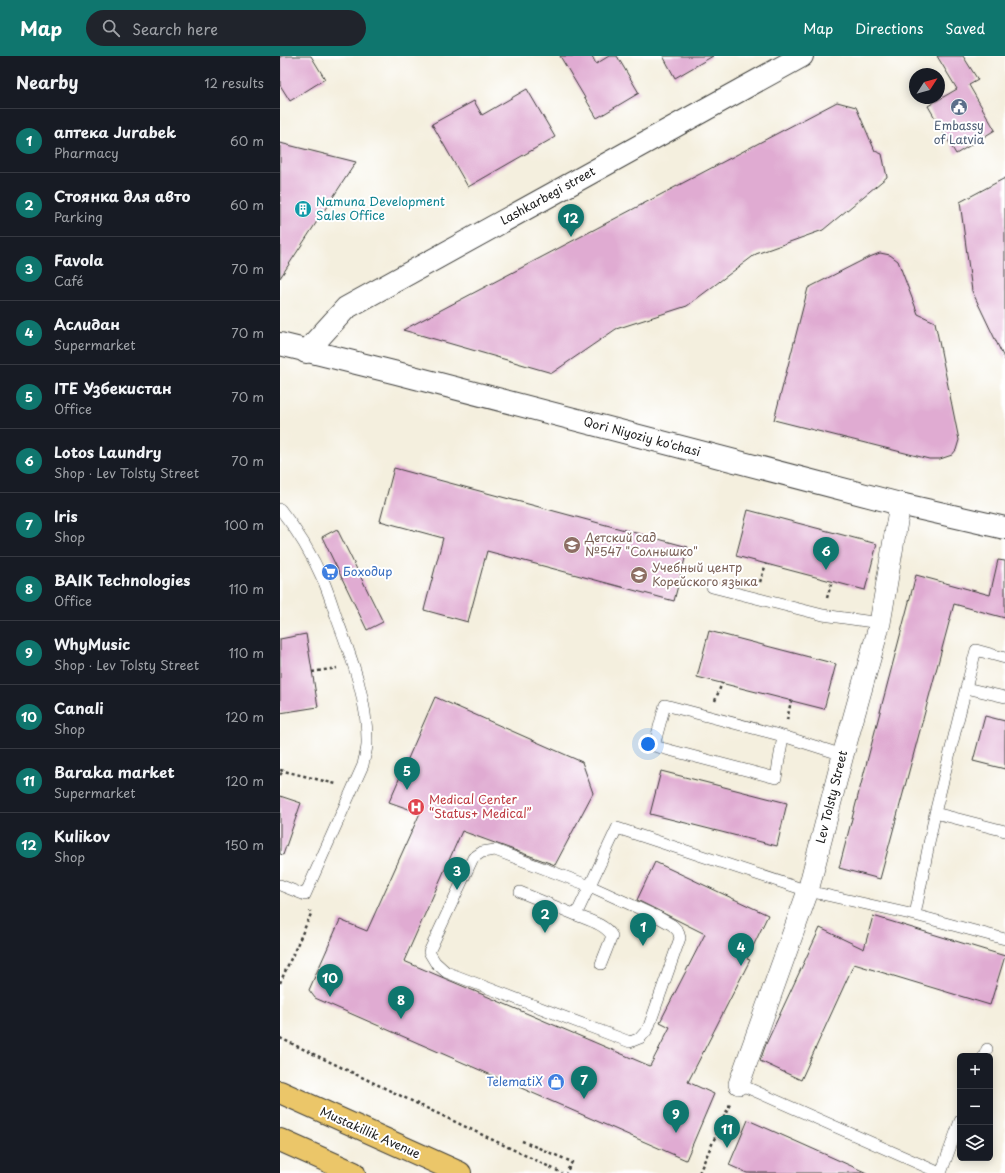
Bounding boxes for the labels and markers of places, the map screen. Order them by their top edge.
public building icon: Embassy of Latvia [949,97,969,117]
place label: Embassy of Latvia [934,116,985,148]
place label: Namuna Development Sales Office [316,192,445,224]
building icon: Namuna Development Sales Office [293,199,313,219]
pin: 12 [558,204,584,237]
place label: Детский сад №547 "Солнышко" [584,528,698,560]
school or university icon: Детский сад №547 "Солнышко" [562,535,582,555]
pin: 6 [813,537,839,570]
place label: Учебный центр Корейского языка [652,558,758,590]
supermarket icon: Боходир [320,562,340,582]
place label: Боходир [343,562,393,580]
school or university icon: Учебный центр Корейского языка [629,565,649,585]
pin: 5 [394,757,420,790]
place label: Medical Center “Status+ Medical” [429,790,532,822]
hospital icon: Medical Center “Status+ Medical” [406,797,426,817]
pin: 3 [444,857,470,890]
pin: 2 [532,900,558,933]
pin: 1 [630,913,656,946]
pin: 4 [728,933,754,966]
pin: 10 [317,964,343,997]
pin: 8 [388,986,414,1019]
pin: 7 [571,1066,597,1099]
place label: TelematiX [487,1072,543,1090]
shop icon: TelematiX [546,1072,566,1092]
pin: 9 [663,1100,689,1133]
pin: 11 [714,1115,740,1148]

